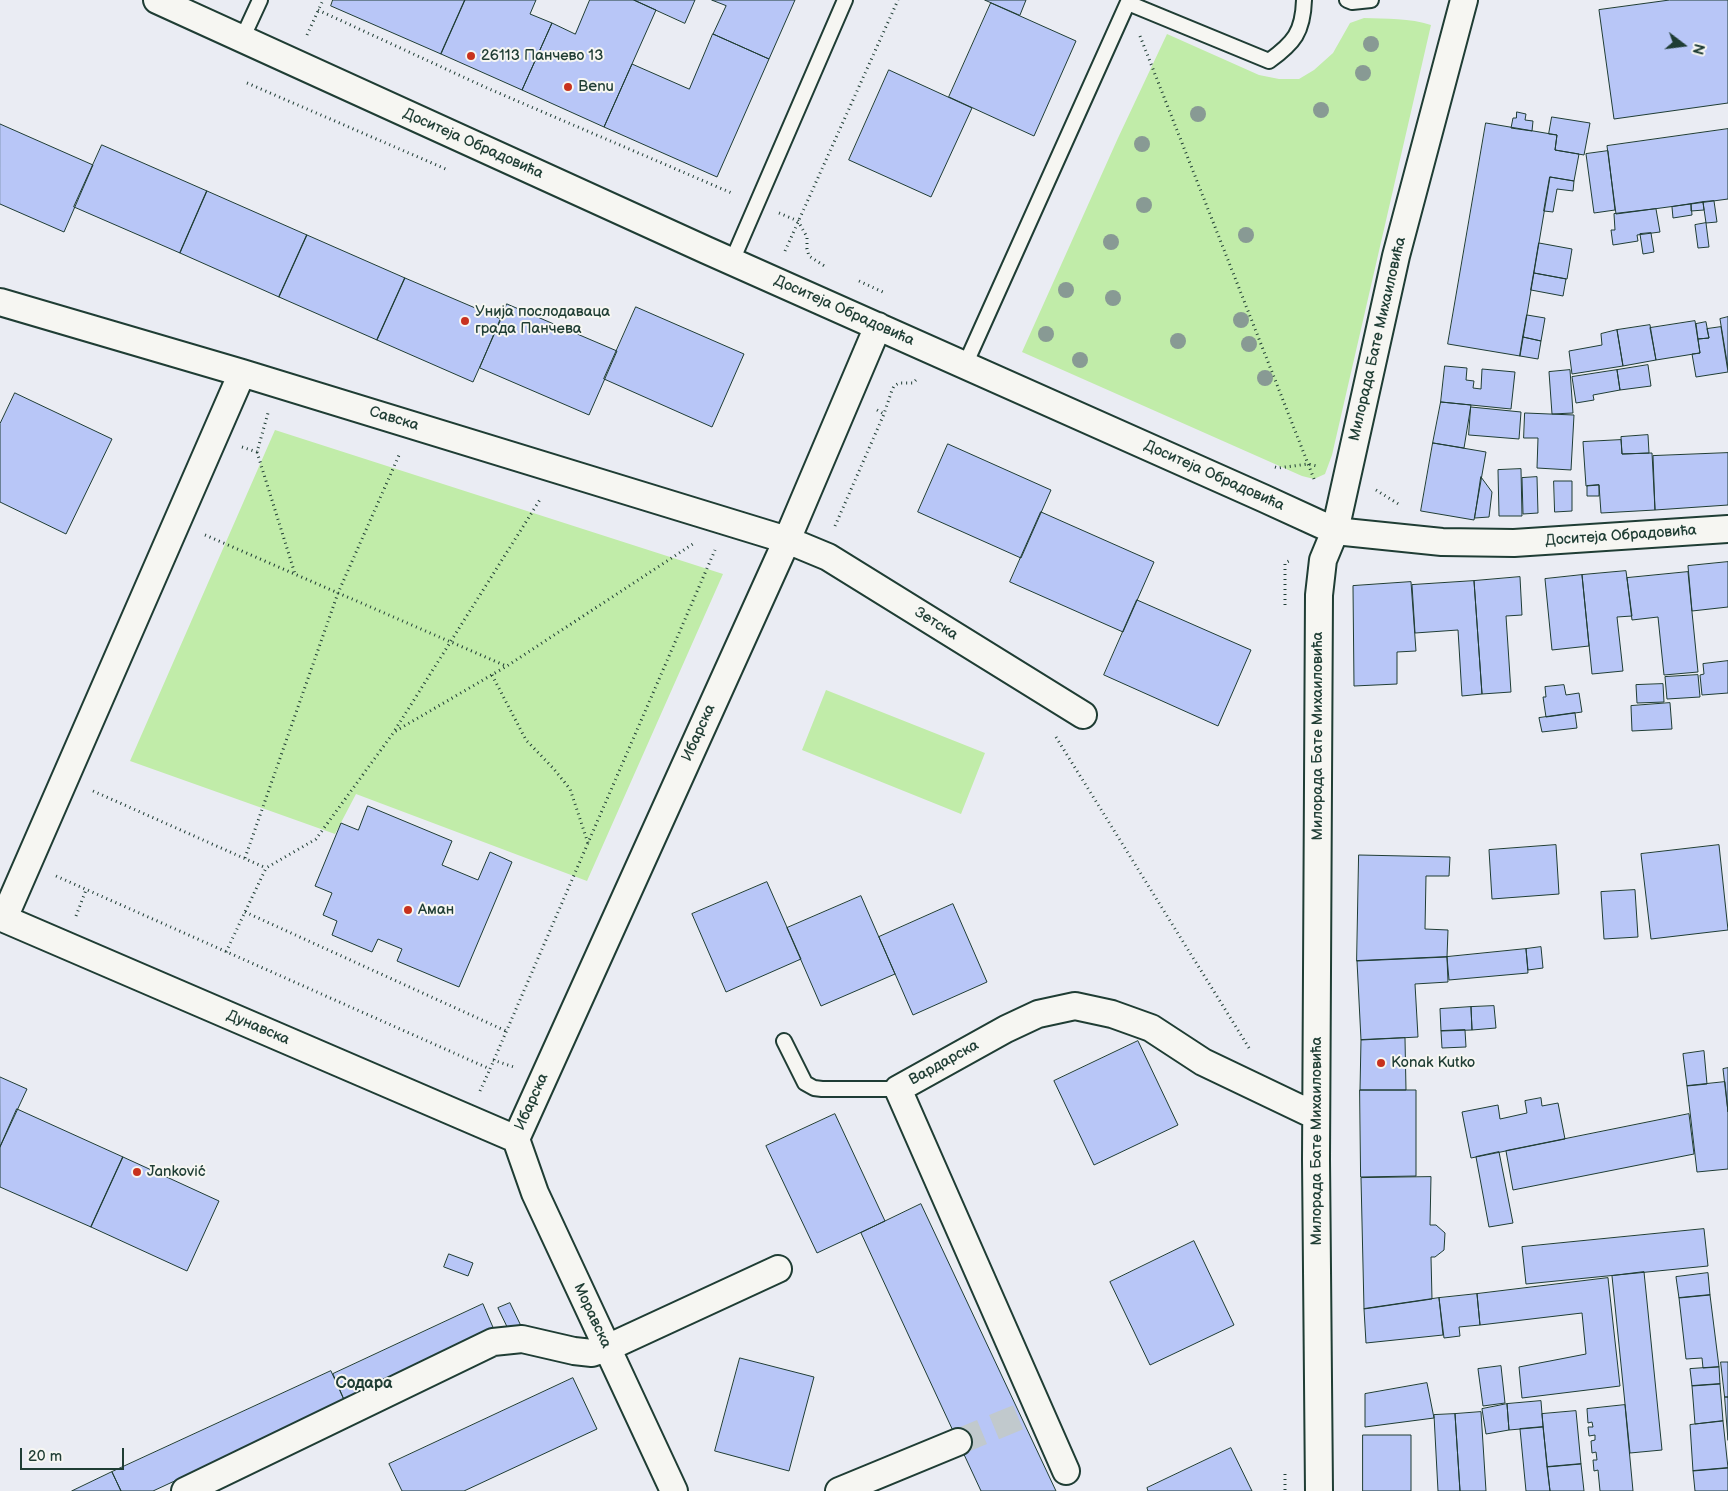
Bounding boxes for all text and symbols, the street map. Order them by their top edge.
north arrow [1658,20,1708,70]
text: N [1688,42,1708,56]
place label: 26113 Панчево 13 [481,47,603,65]
marker: 26113 Панчево 13 [465,50,477,62]
place label: Benu [578,78,614,96]
marker: Benu [562,81,574,93]
street label: Доситеја Обрадовића [400,105,546,183]
street label: Милорада Бате Михаиловића [1346,235,1410,443]
street label: Доситеја Обрадовића [771,272,917,350]
place label: Унија послодаваца града Панчева [475,303,610,338]
marker: Унија послодаваца града Панчева [459,315,471,327]
street label: Савска [367,403,421,435]
street label: Доситеја Обрадовића [1141,437,1287,515]
street label: Доситеја Обрадовића [1545,522,1697,550]
street label: Зетска [911,604,961,644]
street label: Милорада Бате Михаиловића [1309,632,1327,840]
street label: Ибарска [678,702,720,764]
place label: Аман [418,901,454,919]
marker: Аман [402,904,414,916]
street label: Дунавска [224,1007,292,1049]
street label: Вардарска [906,1037,982,1089]
street label: Милорада Бате Михаиловића [1308,1037,1326,1245]
place label: Konak Kutko [1391,1054,1475,1072]
marker: Konak Kutko [1375,1057,1387,1069]
street label: Ибарска [511,1071,553,1133]
place label: Janković [147,1163,206,1181]
marker: Janković [131,1166,143,1178]
street label: Моравска [569,1281,615,1351]
district label: Содара [336,1374,392,1394]
scale bar [22,1438,126,1470]
text: 20 m [28,1447,62,1466]

